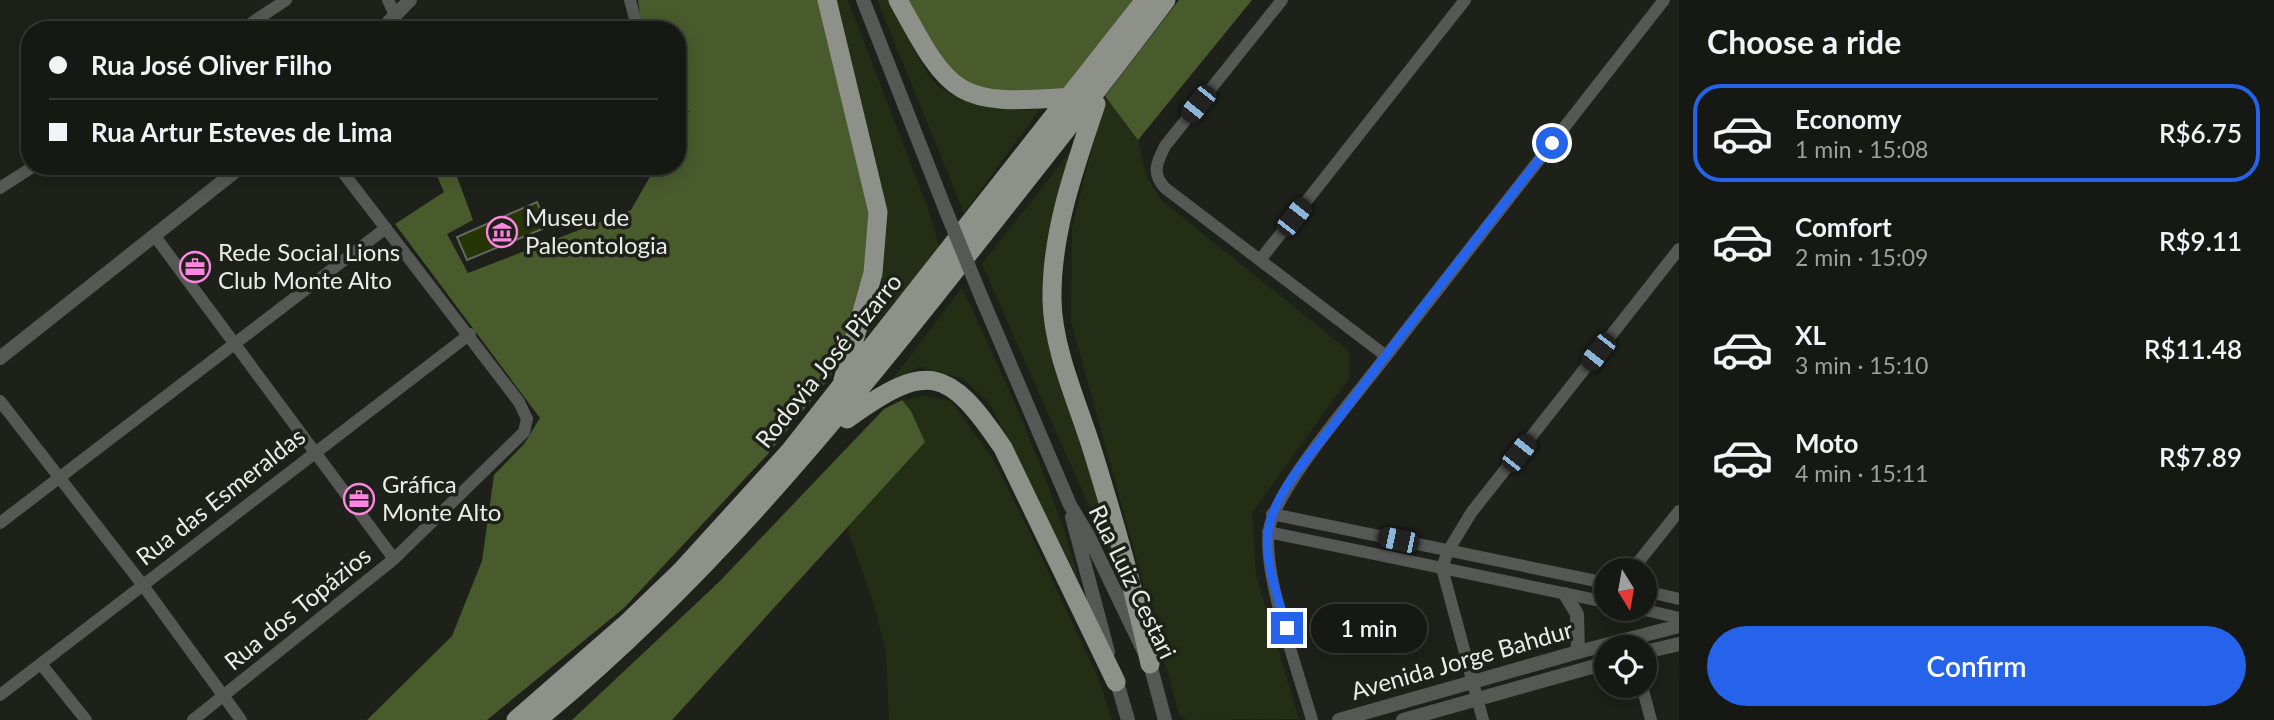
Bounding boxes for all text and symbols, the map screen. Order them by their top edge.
text: Choose a ride [1707,22,1901,61]
text: Rua José Oliver Filho [91,49,332,81]
car [1177,81,1220,127]
icon: car [1711,102,1774,165]
text: Economy [1795,103,1901,135]
text: Rua Artur Esteves de Lima [91,116,392,148]
text: R$6.75 [2159,117,2242,149]
route start [1536,127,1568,159]
text: 1 min · 15:08 [1795,135,1928,163]
car [1273,194,1316,240]
place label: Museu de Paleontologia [525,202,668,259]
icon: car [1711,210,1774,273]
text: Comfort [1795,211,1892,243]
museum icon: Museu de Paleontologia [485,215,519,249]
text: R$9.11 [2159,225,2242,257]
place label: Rede Social Lions Club Monte Alto [218,237,400,294]
text: 2 min · 15:09 [1795,243,1928,271]
office icon: Rede Social Lions Club Monte Alto [178,250,212,284]
street label: Rodovia José Pizarro [749,267,907,453]
icon: car [1711,318,1774,381]
text: XL [1795,319,1826,351]
car [1577,329,1620,375]
text: R$11.48 [2144,333,2242,365]
text: 3 min · 15:10 [1795,351,1928,379]
street label: Rua das Esmeraldas [130,421,310,571]
icon: car [1711,426,1774,489]
text: Moto [1795,427,1858,459]
car [1498,430,1541,476]
text: R$7.89 [2159,441,2242,473]
text: 4 min · 15:11 [1795,459,1928,487]
place label: Gráfica Monte Alto [382,469,501,526]
office icon: Gráfica Monte Alto [342,482,376,516]
street label: Rua Luiz Cestari [1084,500,1183,663]
car [1376,525,1421,555]
street label: Rua dos Topázios [218,540,376,676]
north arrow [1594,558,1657,621]
map controls [1594,558,1657,698]
callout: 1 min [1312,604,1427,652]
route end [1271,612,1303,644]
text: 1 min [1341,614,1397,642]
street label: Avenida Jorge Bahdur [1347,614,1576,705]
button: Confirm [1707,626,2246,706]
button: locate [1594,635,1657,698]

